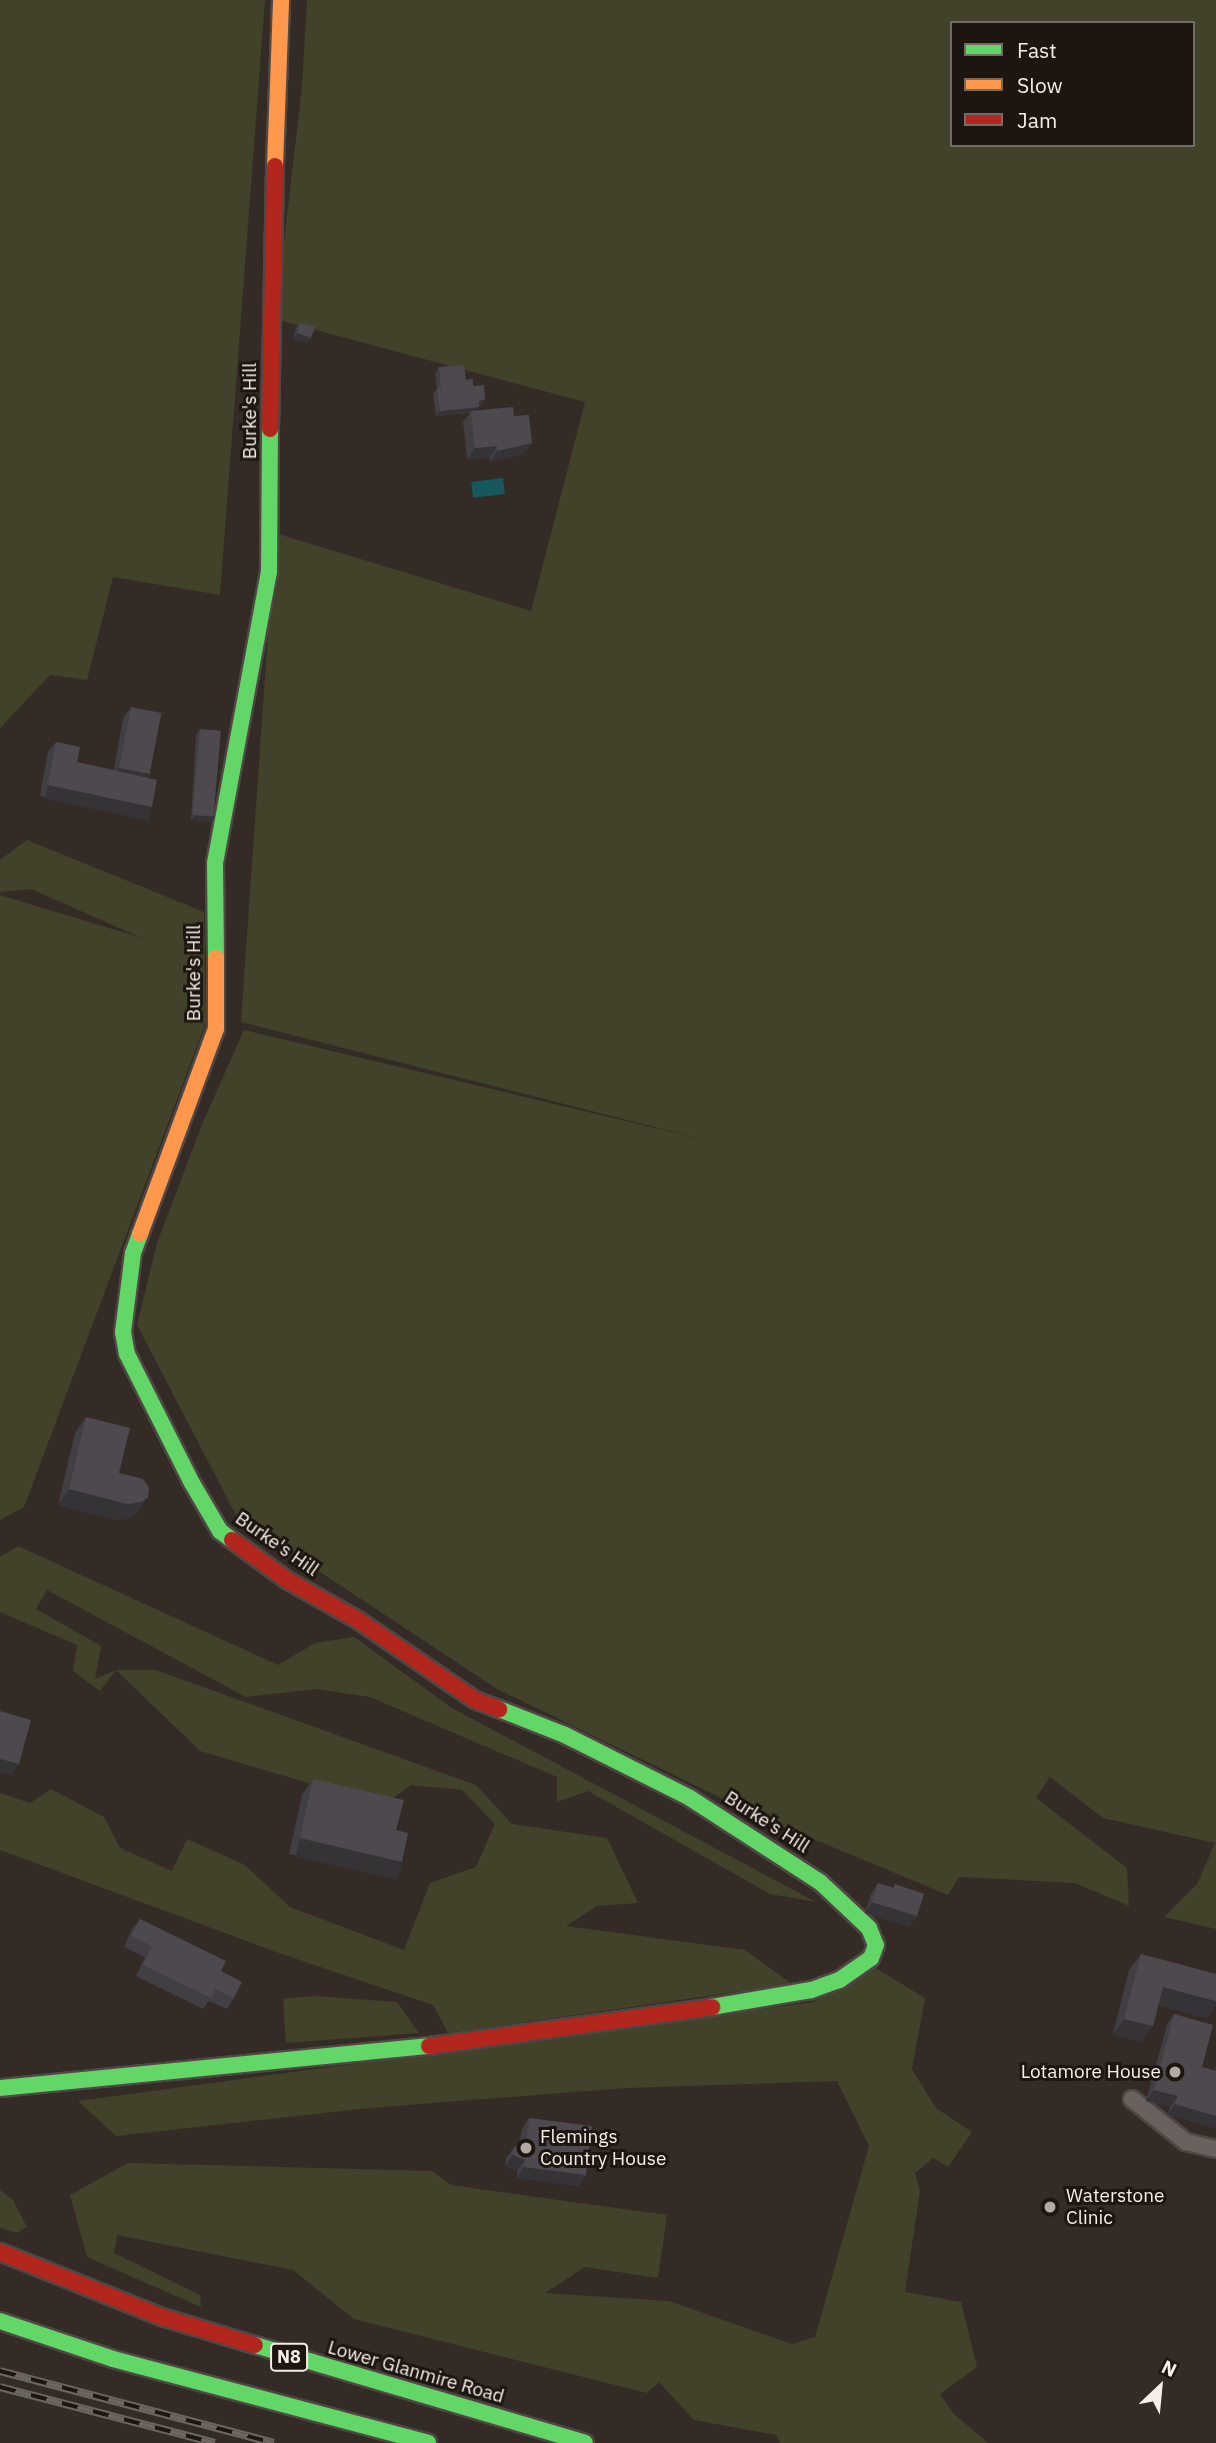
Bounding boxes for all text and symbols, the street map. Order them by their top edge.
legend [950,21,1195,147]
text: Fast [1017,36,1057,64]
text: Slow [1017,71,1063,99]
text: Jam [1017,106,1057,134]
street label: Burke's Hill [239,363,261,459]
street label: Burke's Hill [183,925,205,1021]
street label: Burke's Hill [231,1507,323,1581]
street label: Burke's Hill [720,1786,814,1858]
place label: Lotamore House [1021,2061,1161,2083]
marker: Lotamore House [1167,2064,1183,2080]
place label: Flemings Country House [540,2126,666,2170]
marker: Flemings Country House [518,2140,534,2156]
place label: Waterstone Clinic [1066,2185,1164,2229]
marker: Waterstone Clinic [1040,2197,1060,2217]
street label: Lower Glanmire Road [325,2336,507,2408]
road number: N8 [270,2342,308,2372]
north arrow [1125,2352,1195,2422]
text: N [1158,2354,1181,2382]

